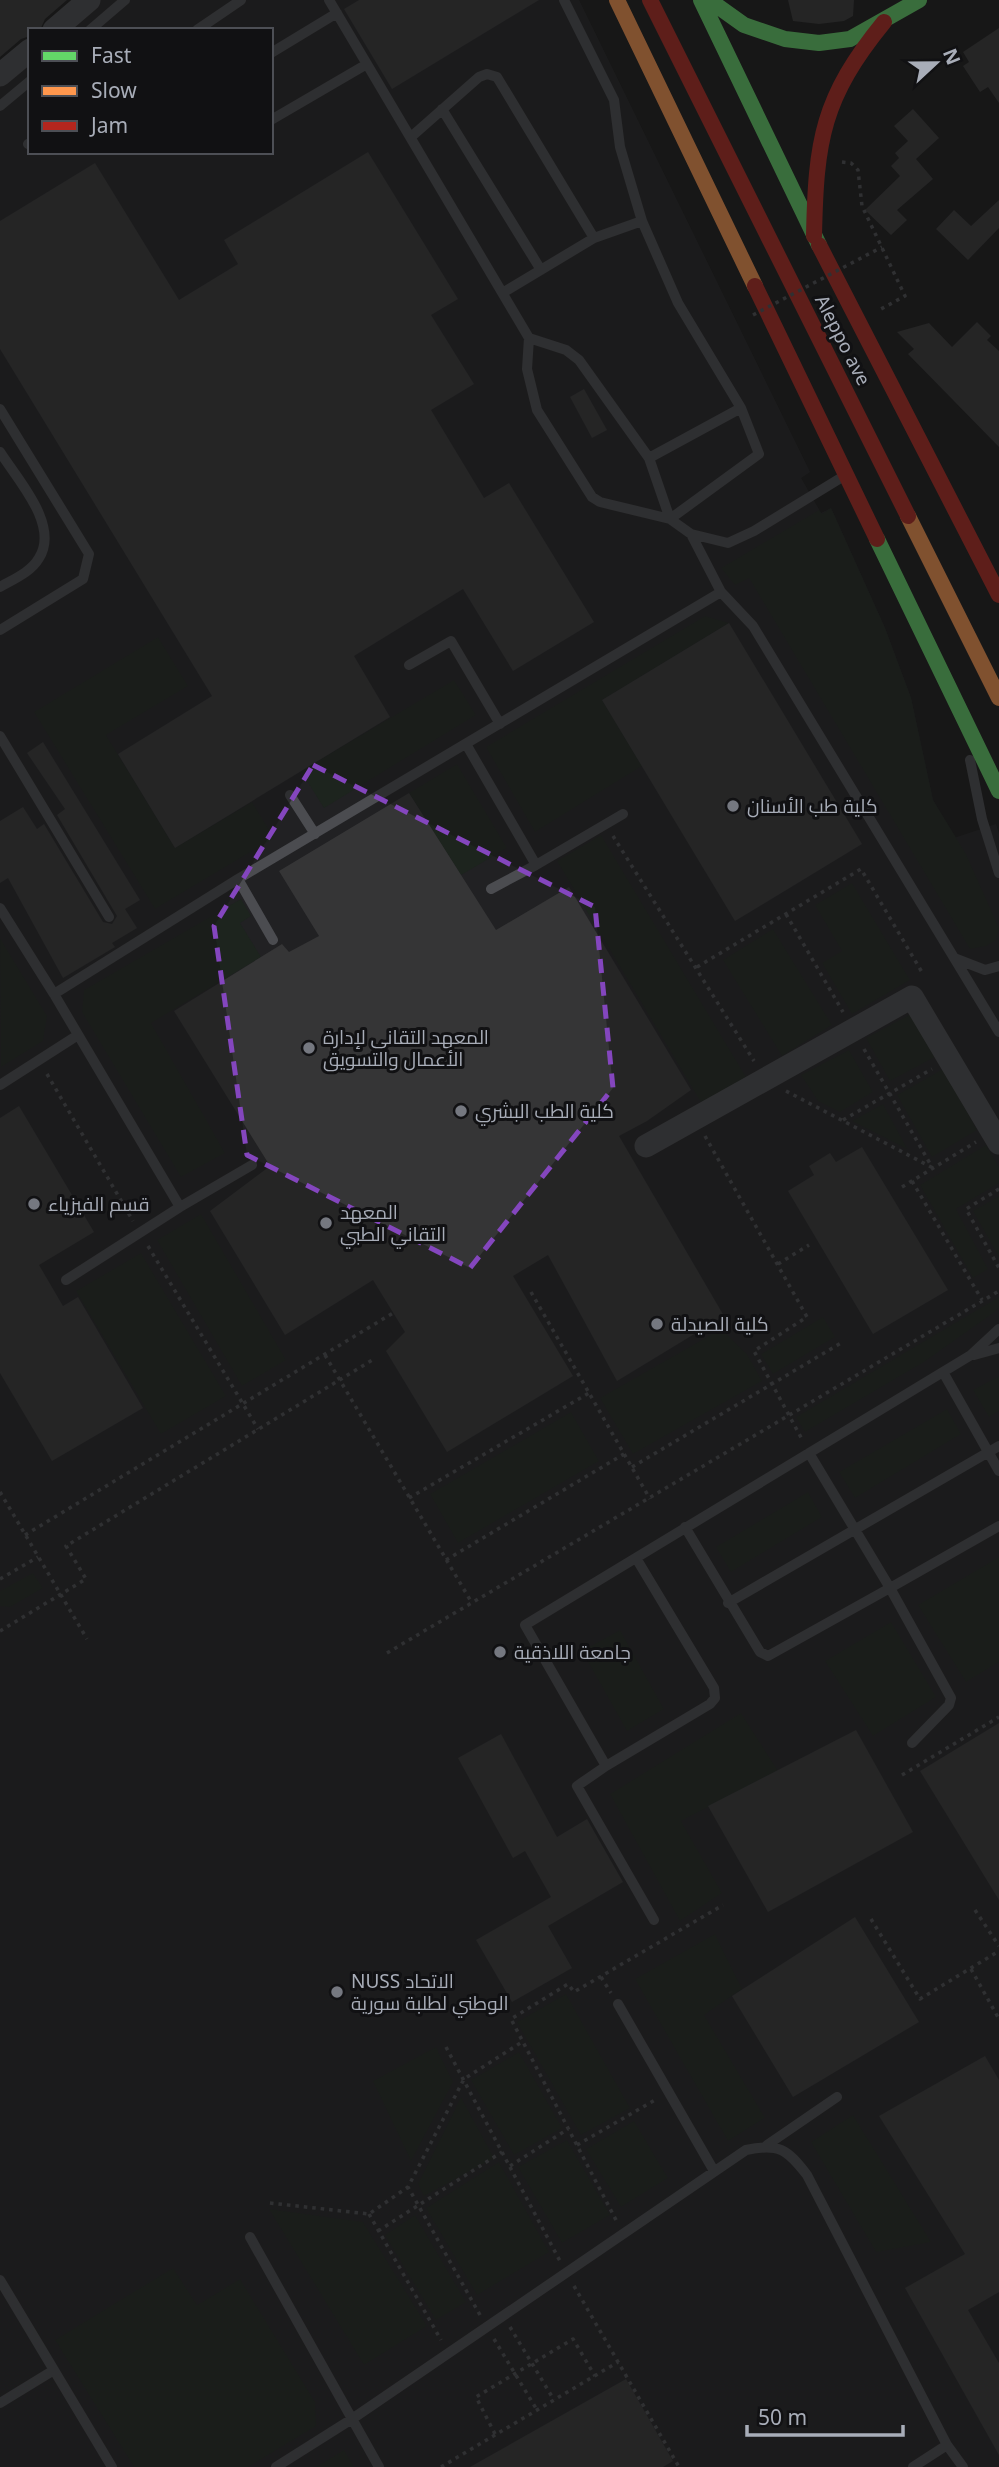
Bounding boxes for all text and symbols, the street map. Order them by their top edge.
legend [28,28,273,154]
north arrow [901,28,971,98]
text: Fast [91,41,132,69]
text: N [937,45,967,69]
text: Slow [91,76,137,104]
text: Jam [89,111,128,139]
street label: Aleppo ave [809,290,877,390]
place label: كلية طب الأسنان [747,793,878,819]
marker: كلية طب الأسنان [725,798,741,814]
place label: المعهد التقاني لإدارة الأعمال والتسويق [323,1024,489,1072]
marker: المعهد التقاني لإدارة الأعمال والتسويق [301,1040,317,1056]
place label: كلية الطب البشري [475,1098,614,1126]
marker: كلية الطب البشري [453,1103,469,1119]
place label: قسم الفيزياء [48,1191,150,1218]
marker: قسم الفيزياء [26,1196,42,1212]
place label: المعهد التقاني الطبي [340,1199,446,1249]
marker: المعهد التقاني الطبي [318,1215,334,1231]
place label: كلية الصيدلة [671,1311,769,1337]
marker: كلية الصيدلة [649,1316,665,1332]
place label: جامعة اللاذقية [514,1639,631,1665]
marker: جامعة اللاذقية [492,1644,508,1660]
place label: NUSS الاتحاد الوطني لطلبة سورية [351,1968,509,2018]
marker: NUSS الاتحاد الوطني لطلبة سورية [329,1984,345,2000]
scale bar [747,2394,903,2438]
text: 50 m [758,2403,807,2431]

